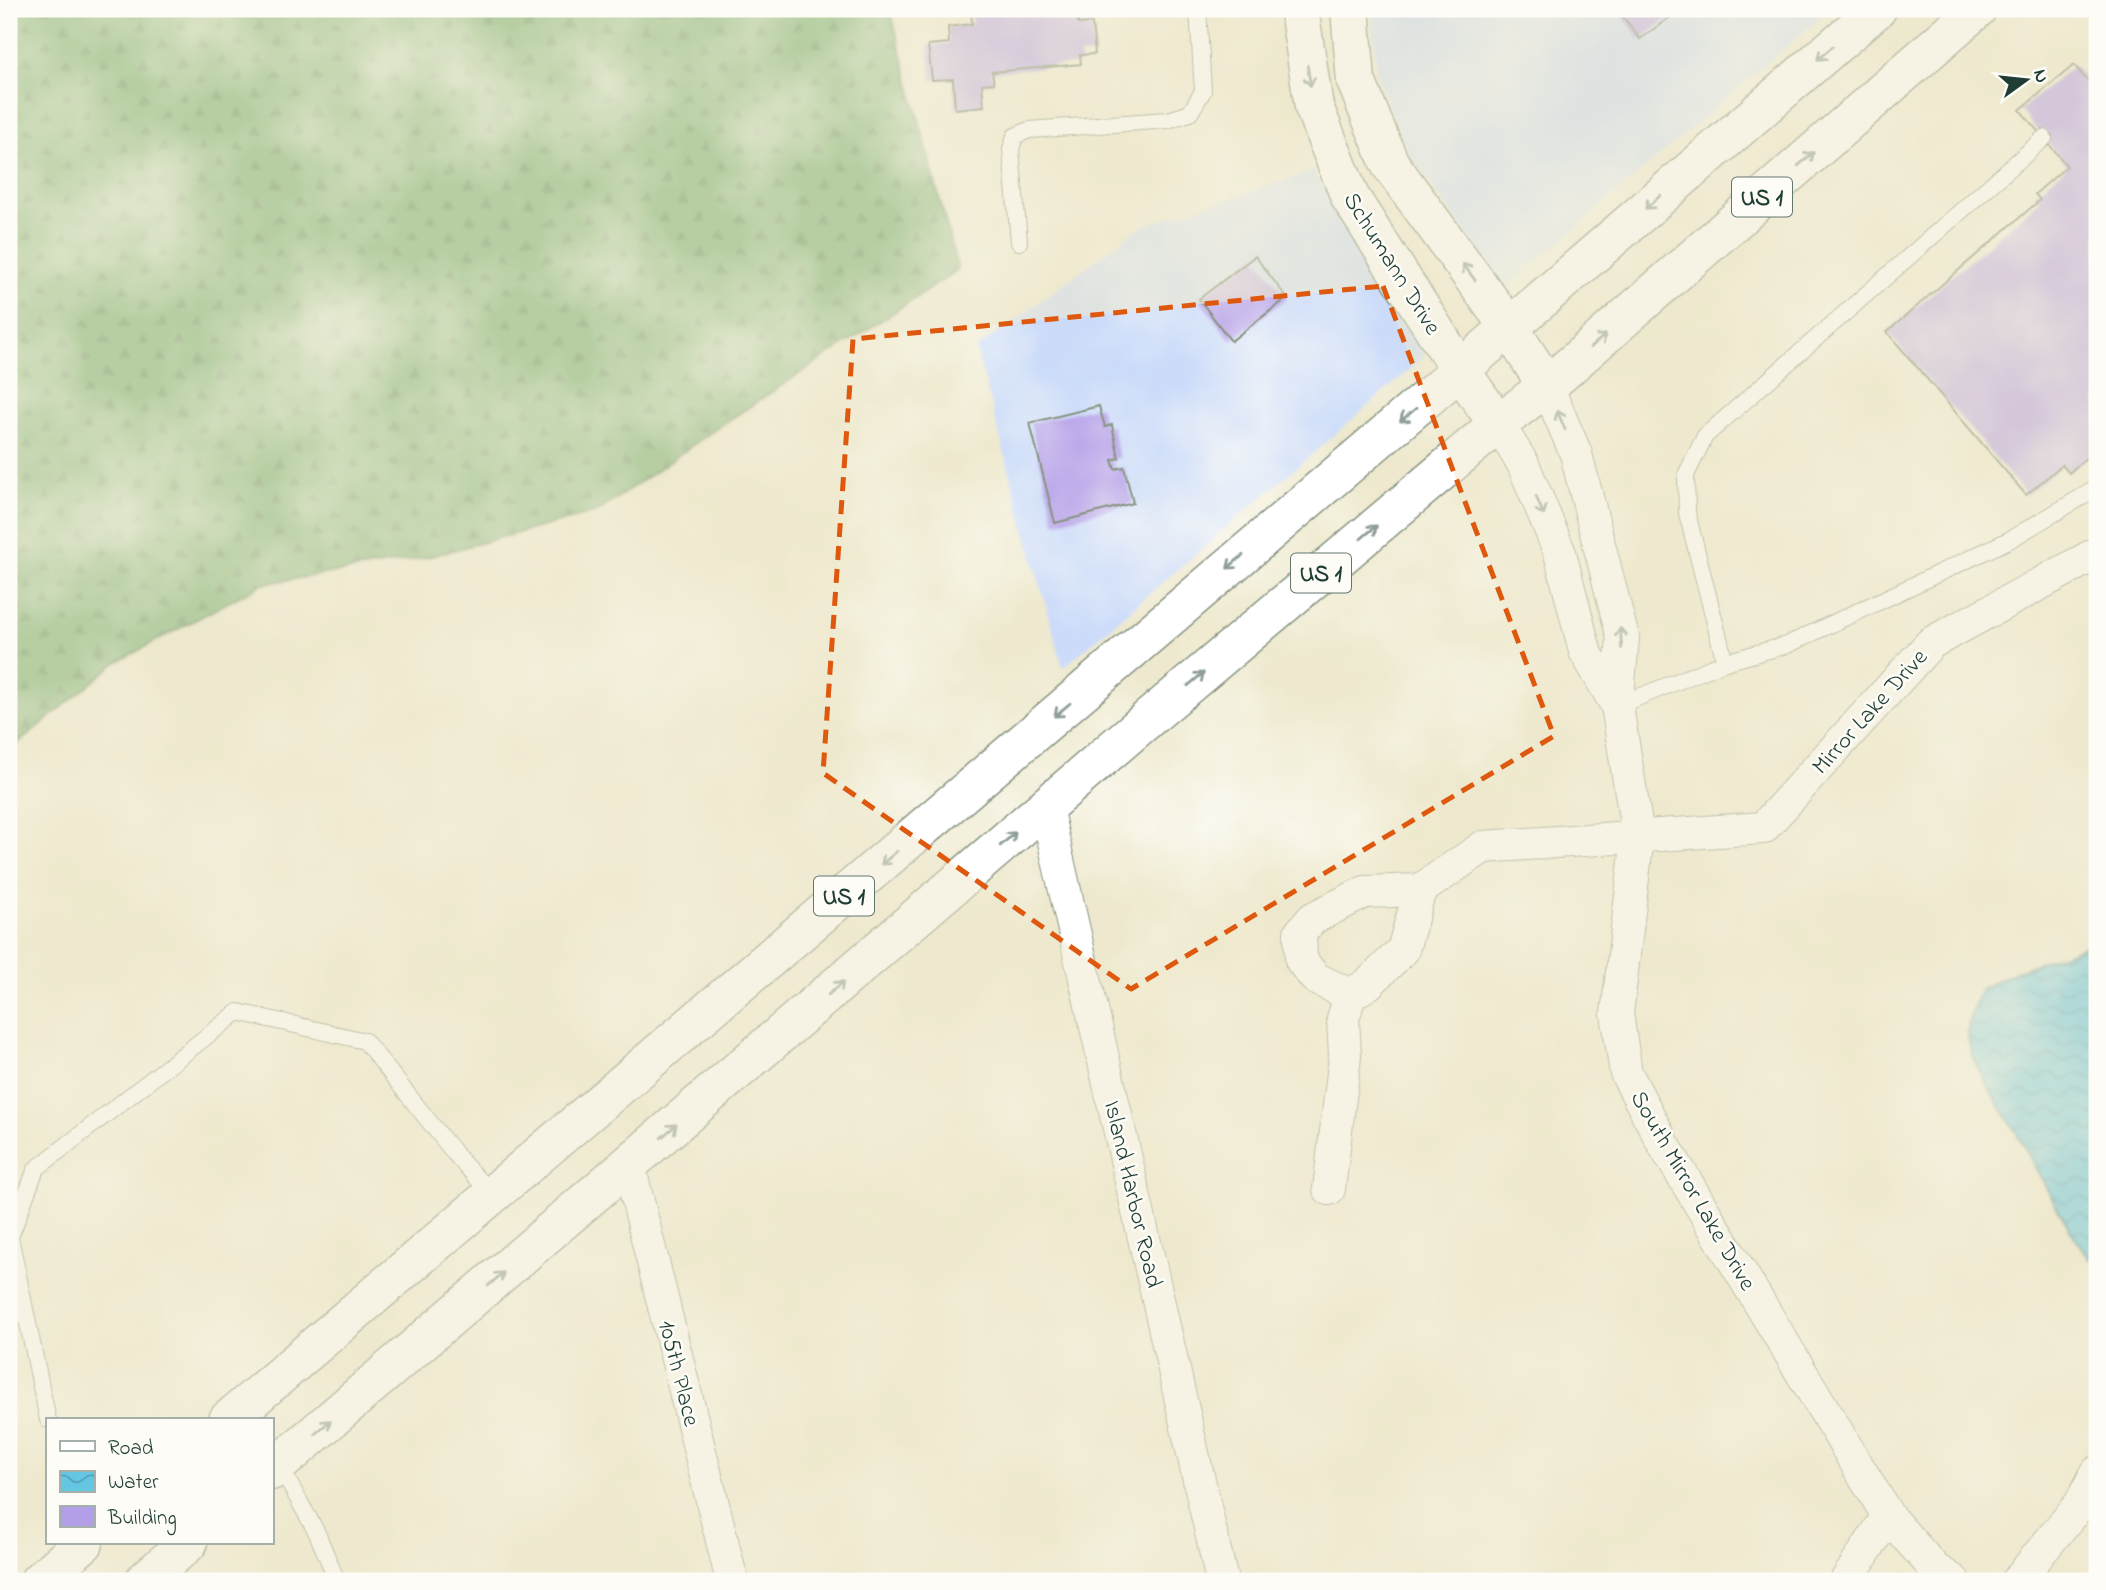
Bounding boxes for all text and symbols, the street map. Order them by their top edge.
one-way arrow [1817,45,1835,61]
north arrow [1990,46,2060,116]
one-way arrow [1303,64,1316,87]
text: N [2025,67,2055,86]
one-way arrow [1797,150,1814,167]
road number: US 1 [1732,178,1792,216]
street label: Schumann Drive [1333,186,1449,343]
one-way arrow [1645,194,1663,210]
one-way arrow [1462,263,1476,282]
one-way arrow [1589,333,1607,349]
one-way arrow [1399,407,1417,423]
one-way arrow [1554,409,1567,431]
one-way arrow [1535,495,1548,516]
one-way arrow [1360,524,1378,540]
one-way arrow [1226,554,1244,570]
road number: US 1 [1291,554,1351,593]
one-way arrow [1614,628,1627,650]
street label: Mirror Lake Drive [1805,642,1937,783]
one-way arrow [1186,671,1204,687]
one-way arrow [1053,702,1071,718]
one-way arrow [999,831,1017,847]
one-way arrow [880,850,898,866]
road number: US 1 [814,876,874,916]
one-way arrow [826,980,844,996]
street label: South Mirror Lake Drive [1620,1085,1764,1298]
street label: Island Harbor Road [1093,1097,1170,1292]
one-way arrow [659,1123,677,1139]
one-way arrow [486,1271,504,1287]
street label: 105th Place [648,1317,708,1430]
legend [46,1418,273,1544]
one-way arrow [314,1419,332,1435]
text: Road [108,1434,154,1464]
text: Water [108,1468,159,1498]
text: Building [107,1504,177,1536]

